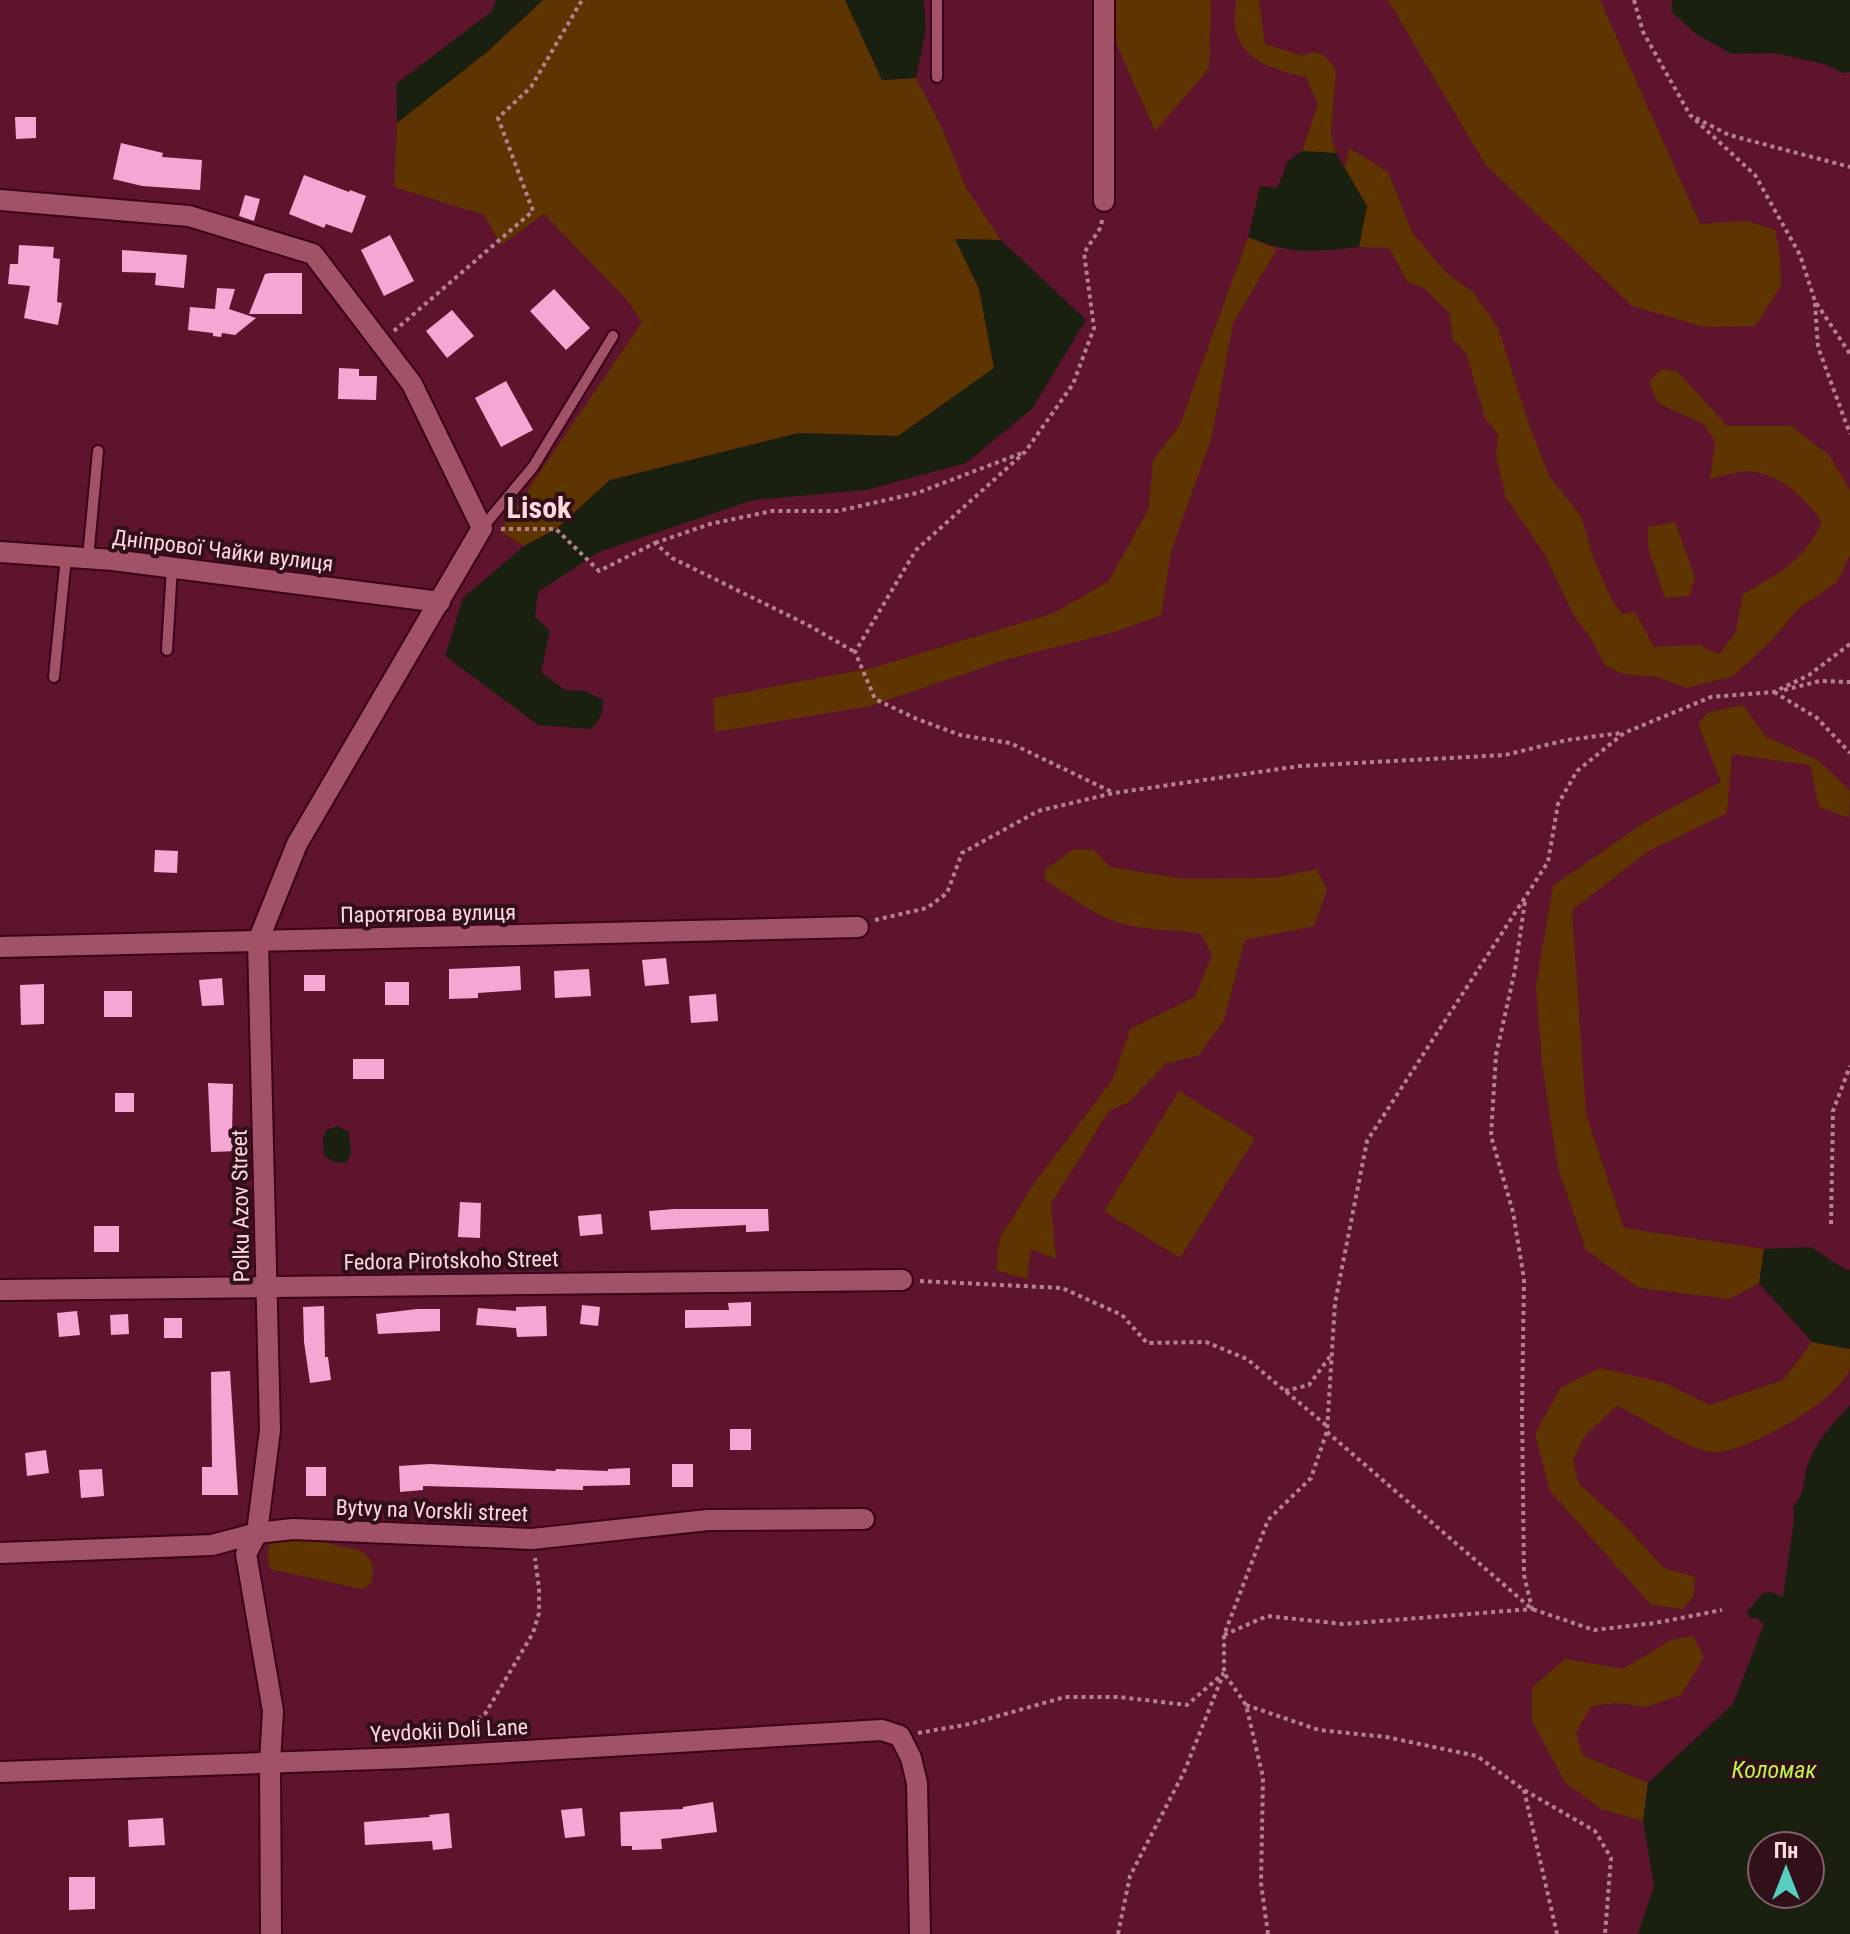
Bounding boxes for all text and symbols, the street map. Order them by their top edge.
district label: Lisok [507,490,572,525]
street label: Дніпрової Чайки вулиця [111,525,335,576]
street label: Паротягова вулиця [340,899,516,928]
street label: Polku Azov Street [227,1129,254,1283]
street label: Fedora Pirotskoho Street [343,1246,559,1275]
street label: Bytvy na Vorskli street [335,1495,529,1526]
street label: Yevdokii Doli Lane [369,1714,529,1747]
water label: Коломак [1731,1756,1817,1784]
north arrow [1746,1830,1826,1910]
text: Пн [1774,1838,1798,1863]

